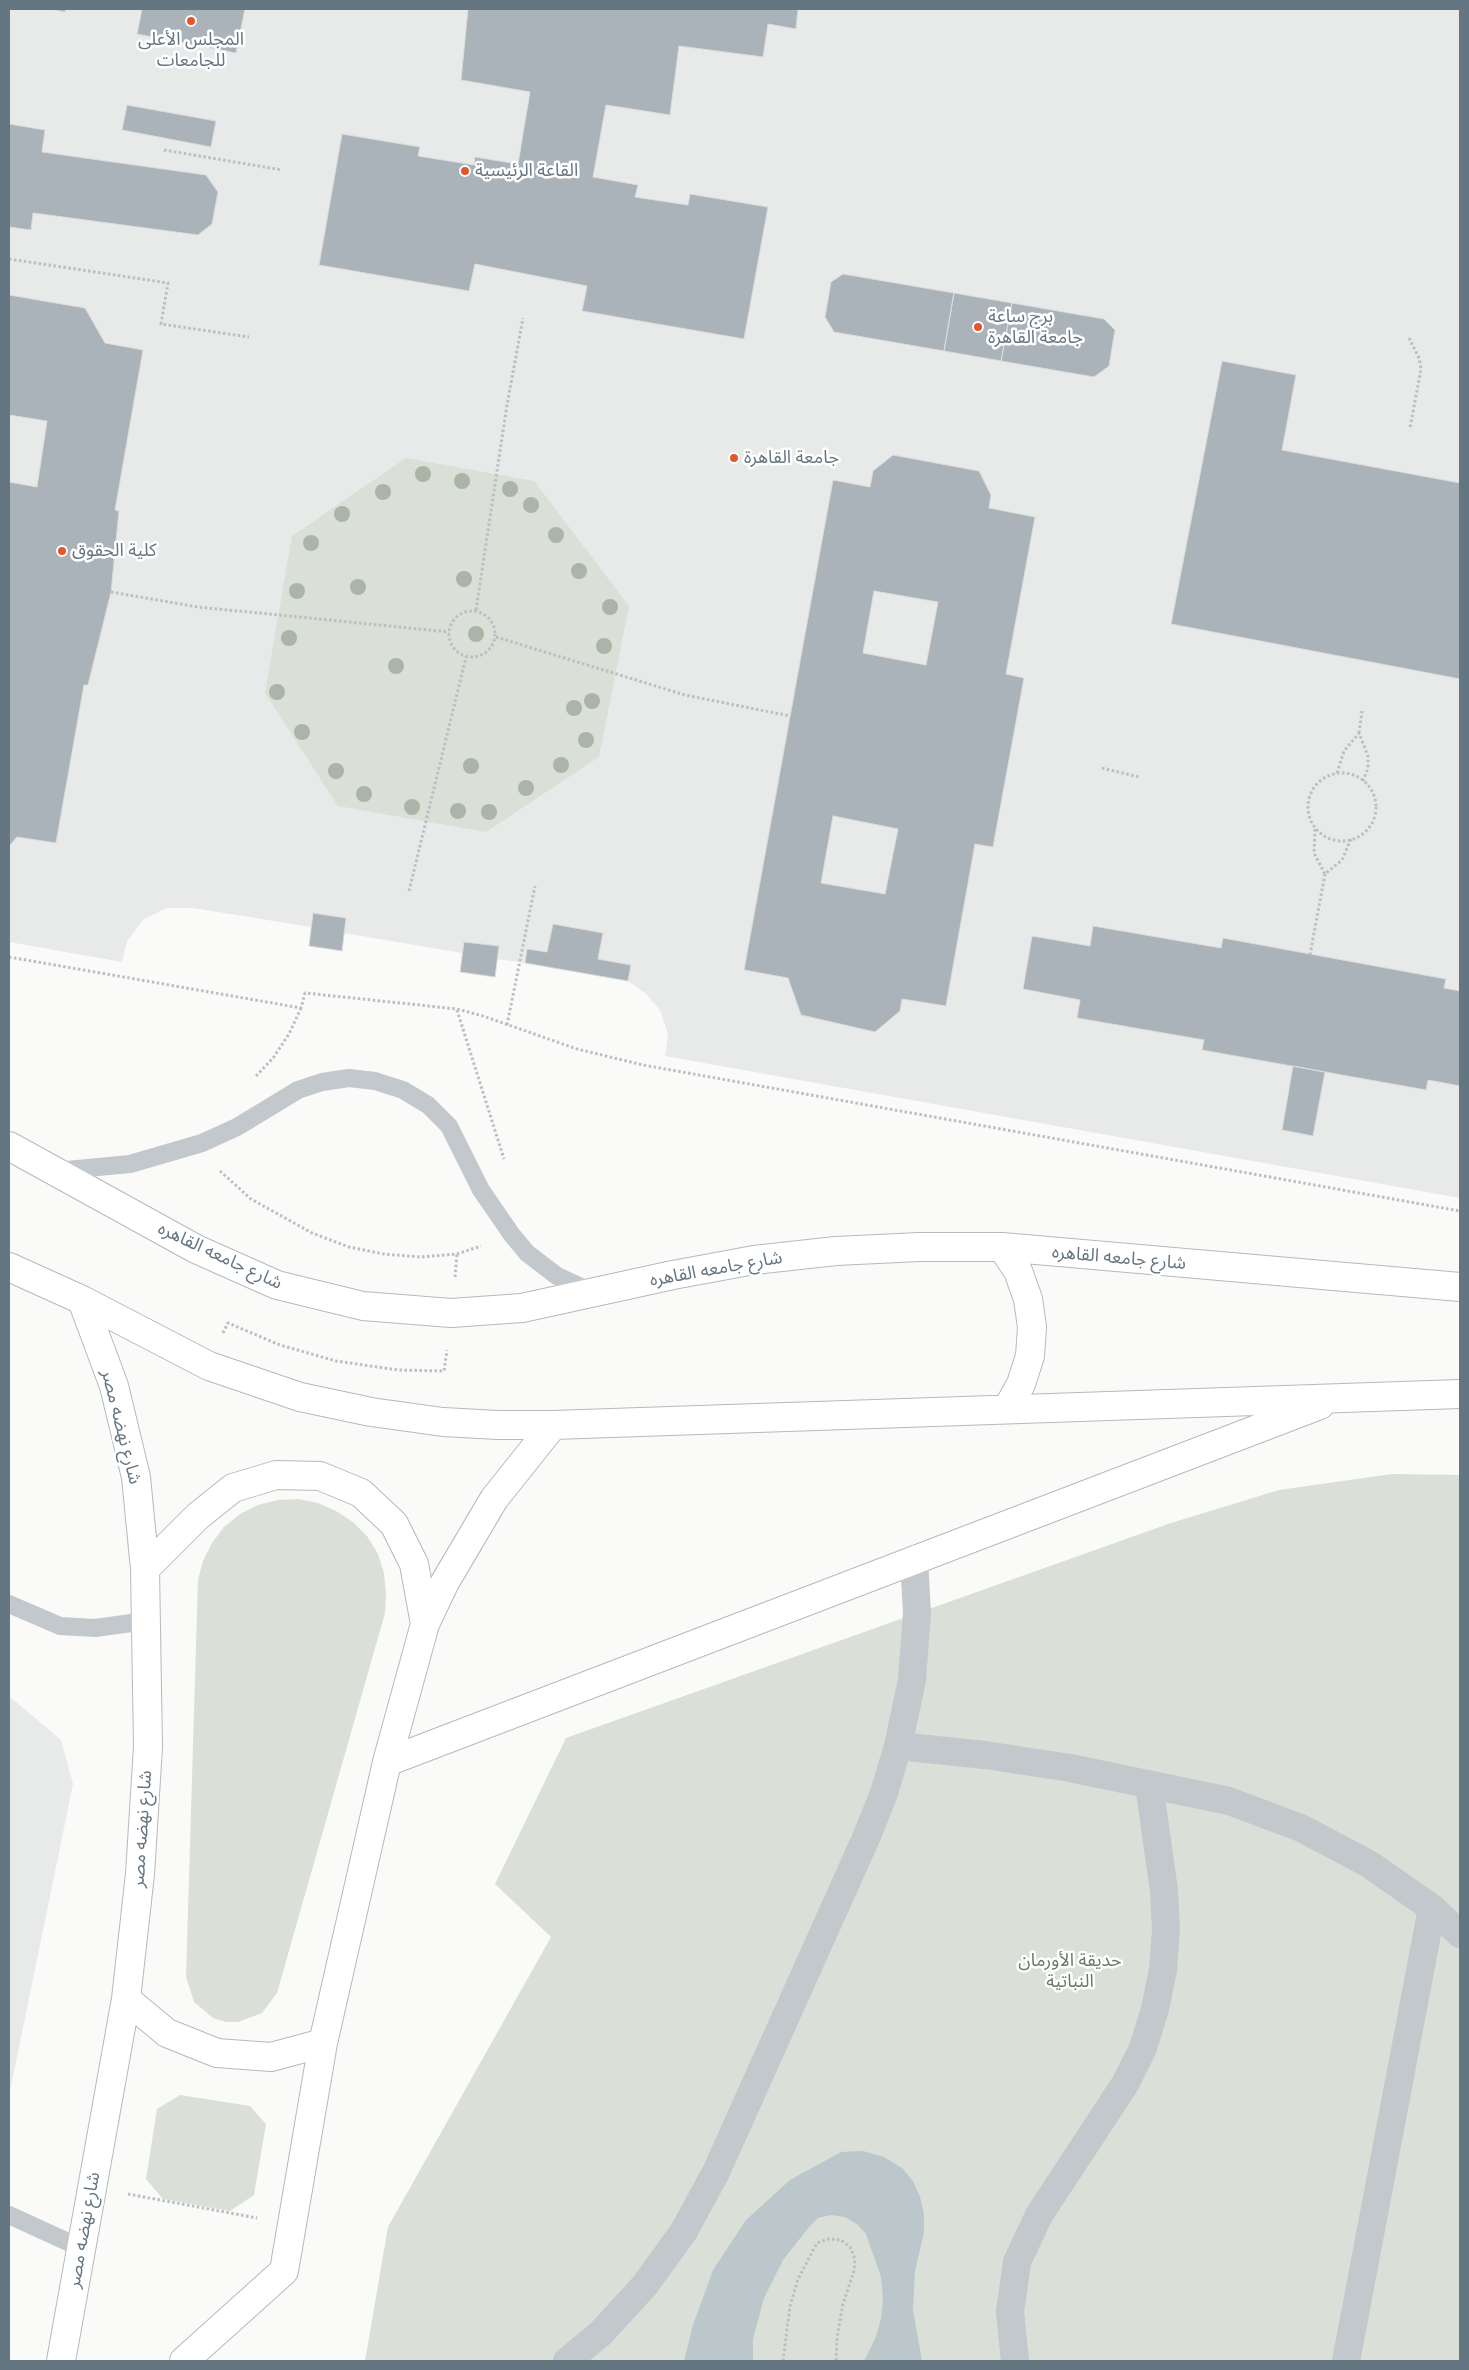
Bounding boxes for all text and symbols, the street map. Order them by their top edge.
marker: المجلس الأعلى للجامعات [185,15,197,27]
place label: المجلس الأعلى للجامعات [138,29,244,72]
place label: القاعة الرئيسية [475,160,578,182]
marker: القاعة الرئيسية [459,165,471,177]
place label: برج ساعة جامعة القاهرة [988,306,1083,348]
marker: برج ساعة جامعة القاهرة [972,321,984,333]
place label: جامعة القاهرة [744,447,839,469]
marker: جامعة القاهرة [728,452,740,464]
place label: كلية الحقوق [72,540,156,562]
marker: كلية الحقوق [56,545,68,557]
street label: شارع جامعه القاهره [154,1218,286,1294]
street label: شارع جامعه القاهره [1051,1241,1187,1275]
street label: شارع جامعه القاهره [648,1247,784,1291]
street label: شارع نهضه مصر [96,1367,146,1487]
street label: شارع نهضه مصر [127,1770,157,1888]
park label: حديقة الأورمان النباتية [1018,1950,1122,1992]
street label: شارع نهضه مصر [63,2170,105,2290]

